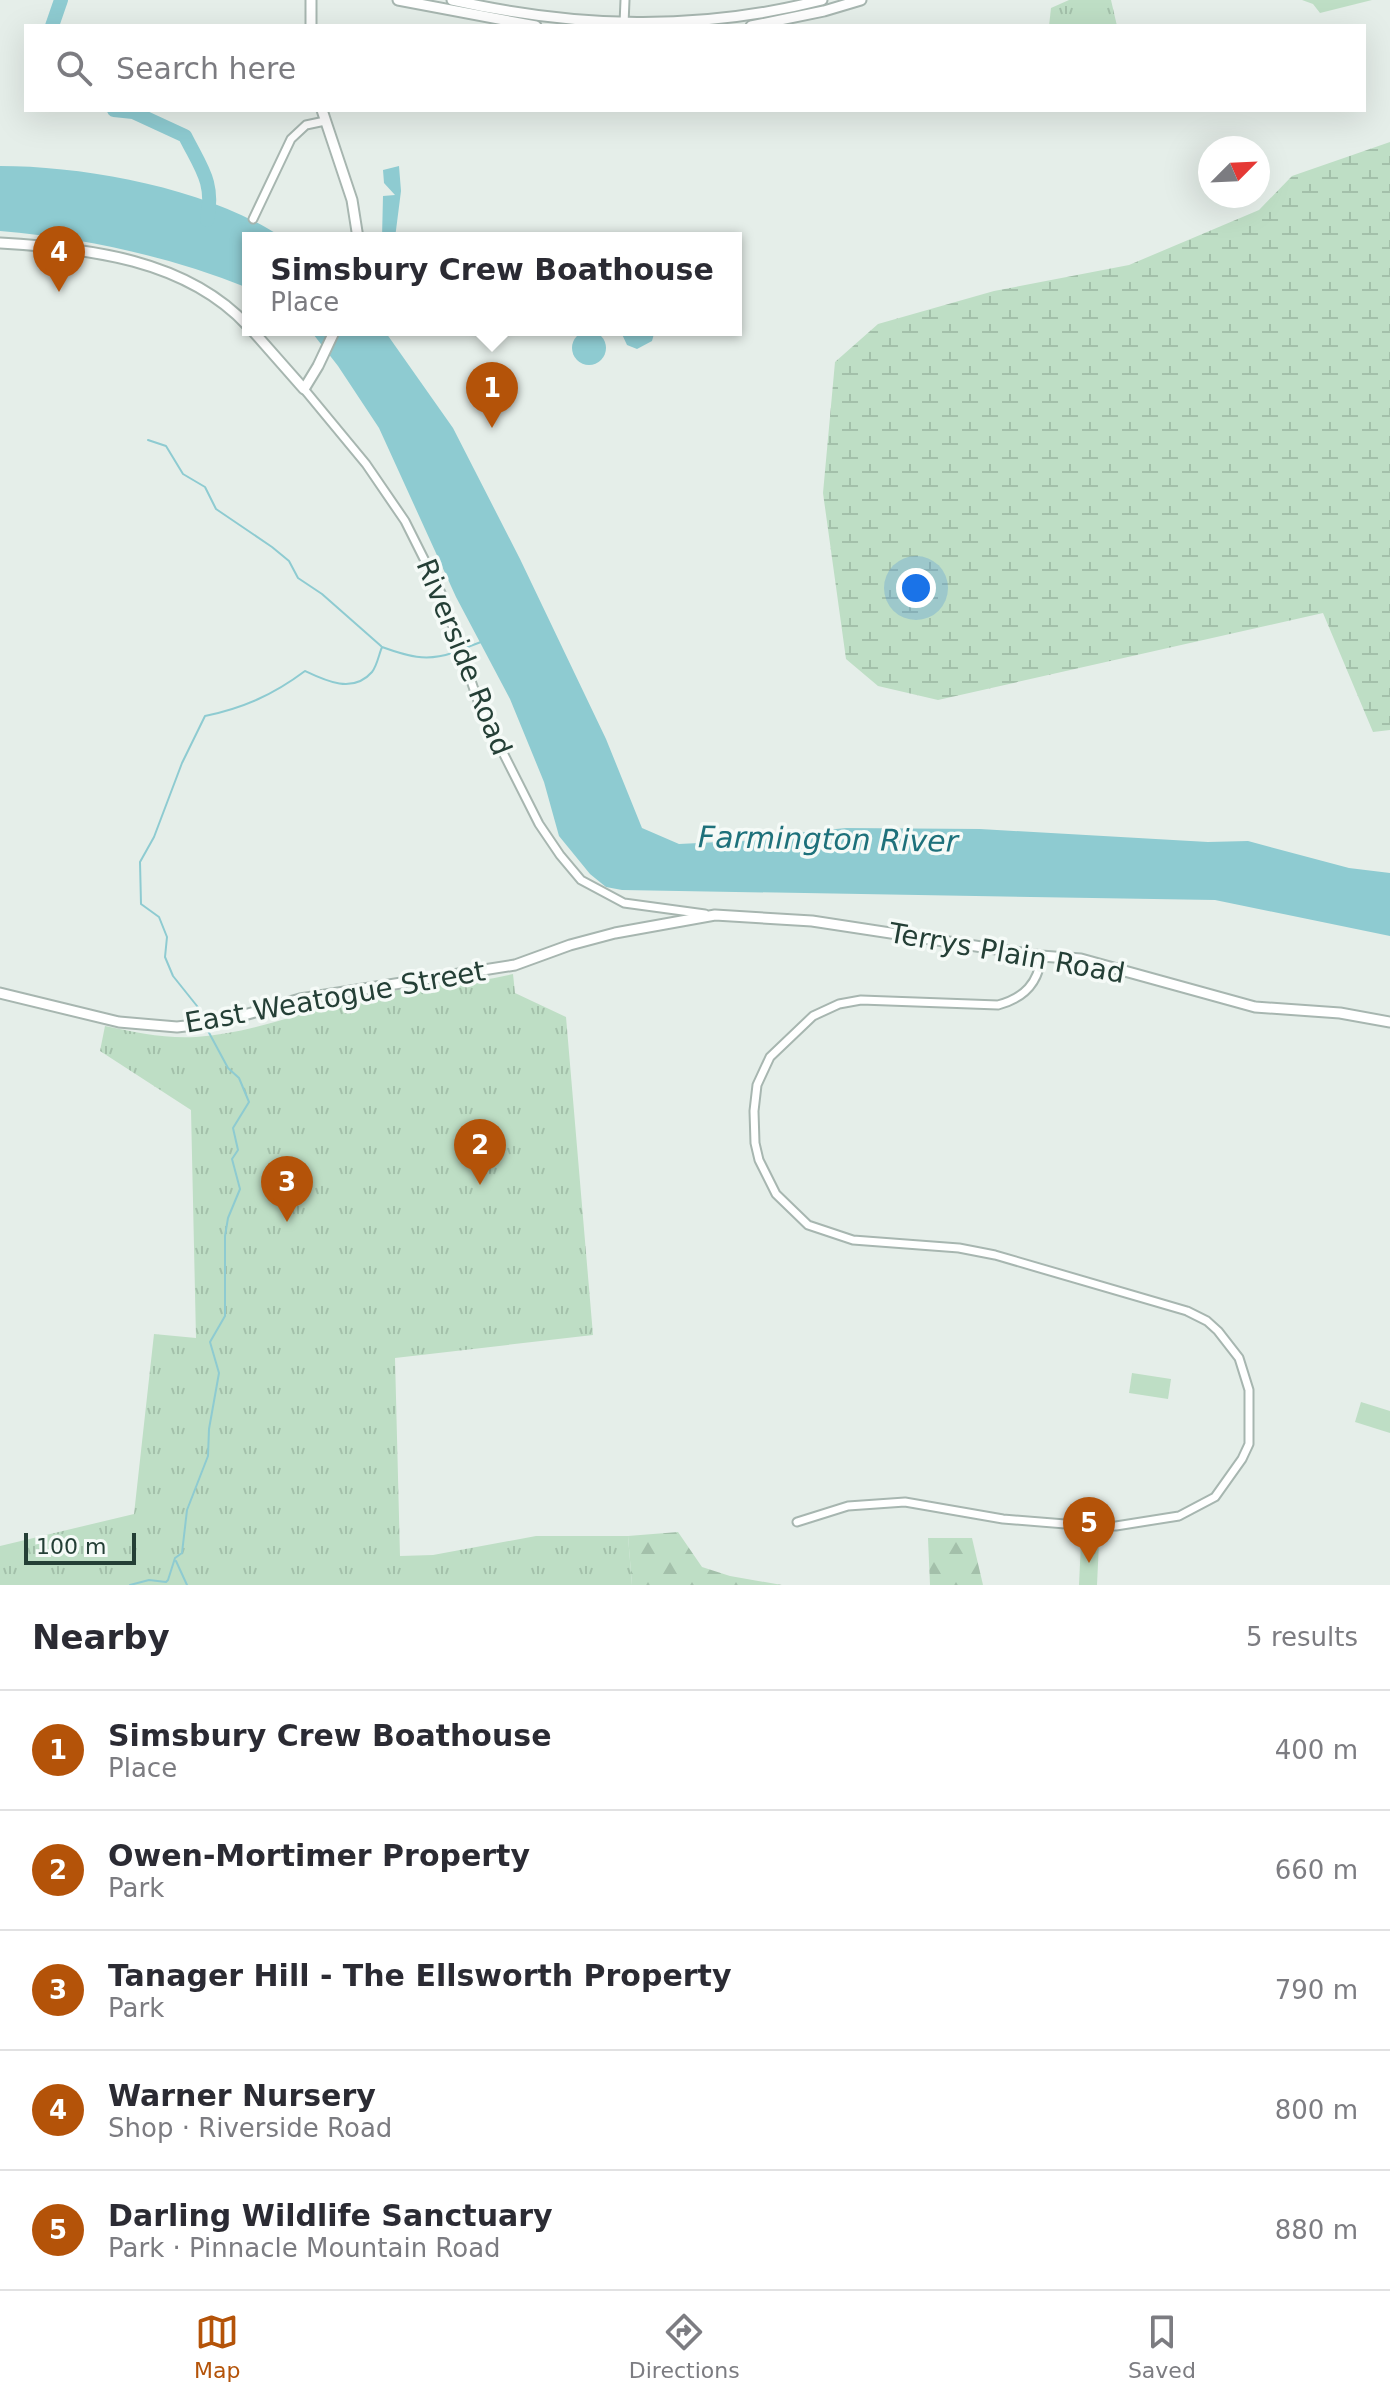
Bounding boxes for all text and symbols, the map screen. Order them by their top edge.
search box [24,24,1366,112]
icon: search [52,46,96,90]
text: Search here [116,51,296,86]
north arrow [1198,136,1270,208]
pin: 4 [33,226,85,292]
popup [242,232,742,336]
text: Simsbury Crew Boathouse [270,252,714,287]
text: Place [270,287,339,317]
pin: 1 [466,362,518,428]
street label: Riverside Road [410,554,518,760]
your location [896,568,936,608]
water label: Farmington River [698,819,960,859]
street label: Terrys Plain Road [886,916,1127,990]
street label: East Weatogue Street [182,954,488,1040]
pin: 2 [454,1119,506,1185]
pin: 3 [261,1156,313,1222]
pin: 5 [1063,1497,1115,1563]
scale bar [24,1529,136,1565]
text: 100 m [36,1534,106,1559]
text: Nearby [32,1617,170,1657]
text: 5 results [1246,1622,1358,1652]
text: Simsbury Crew Boathouse [108,1718,552,1753]
text: 1 [49,1735,67,1765]
text: 400 m [1275,1735,1358,1765]
text: Place [108,1753,177,1783]
text: Owen-Mortimer Property [108,1838,530,1873]
text: 2 [49,1855,67,1885]
text: 660 m [1275,1855,1358,1885]
text: Park [108,1873,164,1903]
text: Tanager Hill - The Ellsworth Property [108,1958,732,1993]
text: 3 [49,1975,67,2005]
text: 790 m [1275,1975,1358,2005]
text: Park [108,1993,164,2023]
text: Warner Nursery [108,2078,376,2113]
text: 4 [49,2095,67,2125]
text: 800 m [1275,2095,1358,2125]
text: Shop · Riverside Road [108,2113,392,2143]
text: Darling Wildlife Sanctuary [108,2198,553,2233]
text: 5 [49,2215,67,2245]
text: 880 m [1275,2215,1358,2245]
text: Park · Pinnacle Mountain Road [108,2233,501,2263]
tab: Map [194,2310,241,2383]
tab: Directions [629,2310,740,2383]
tab: Saved [1128,2310,1196,2383]

